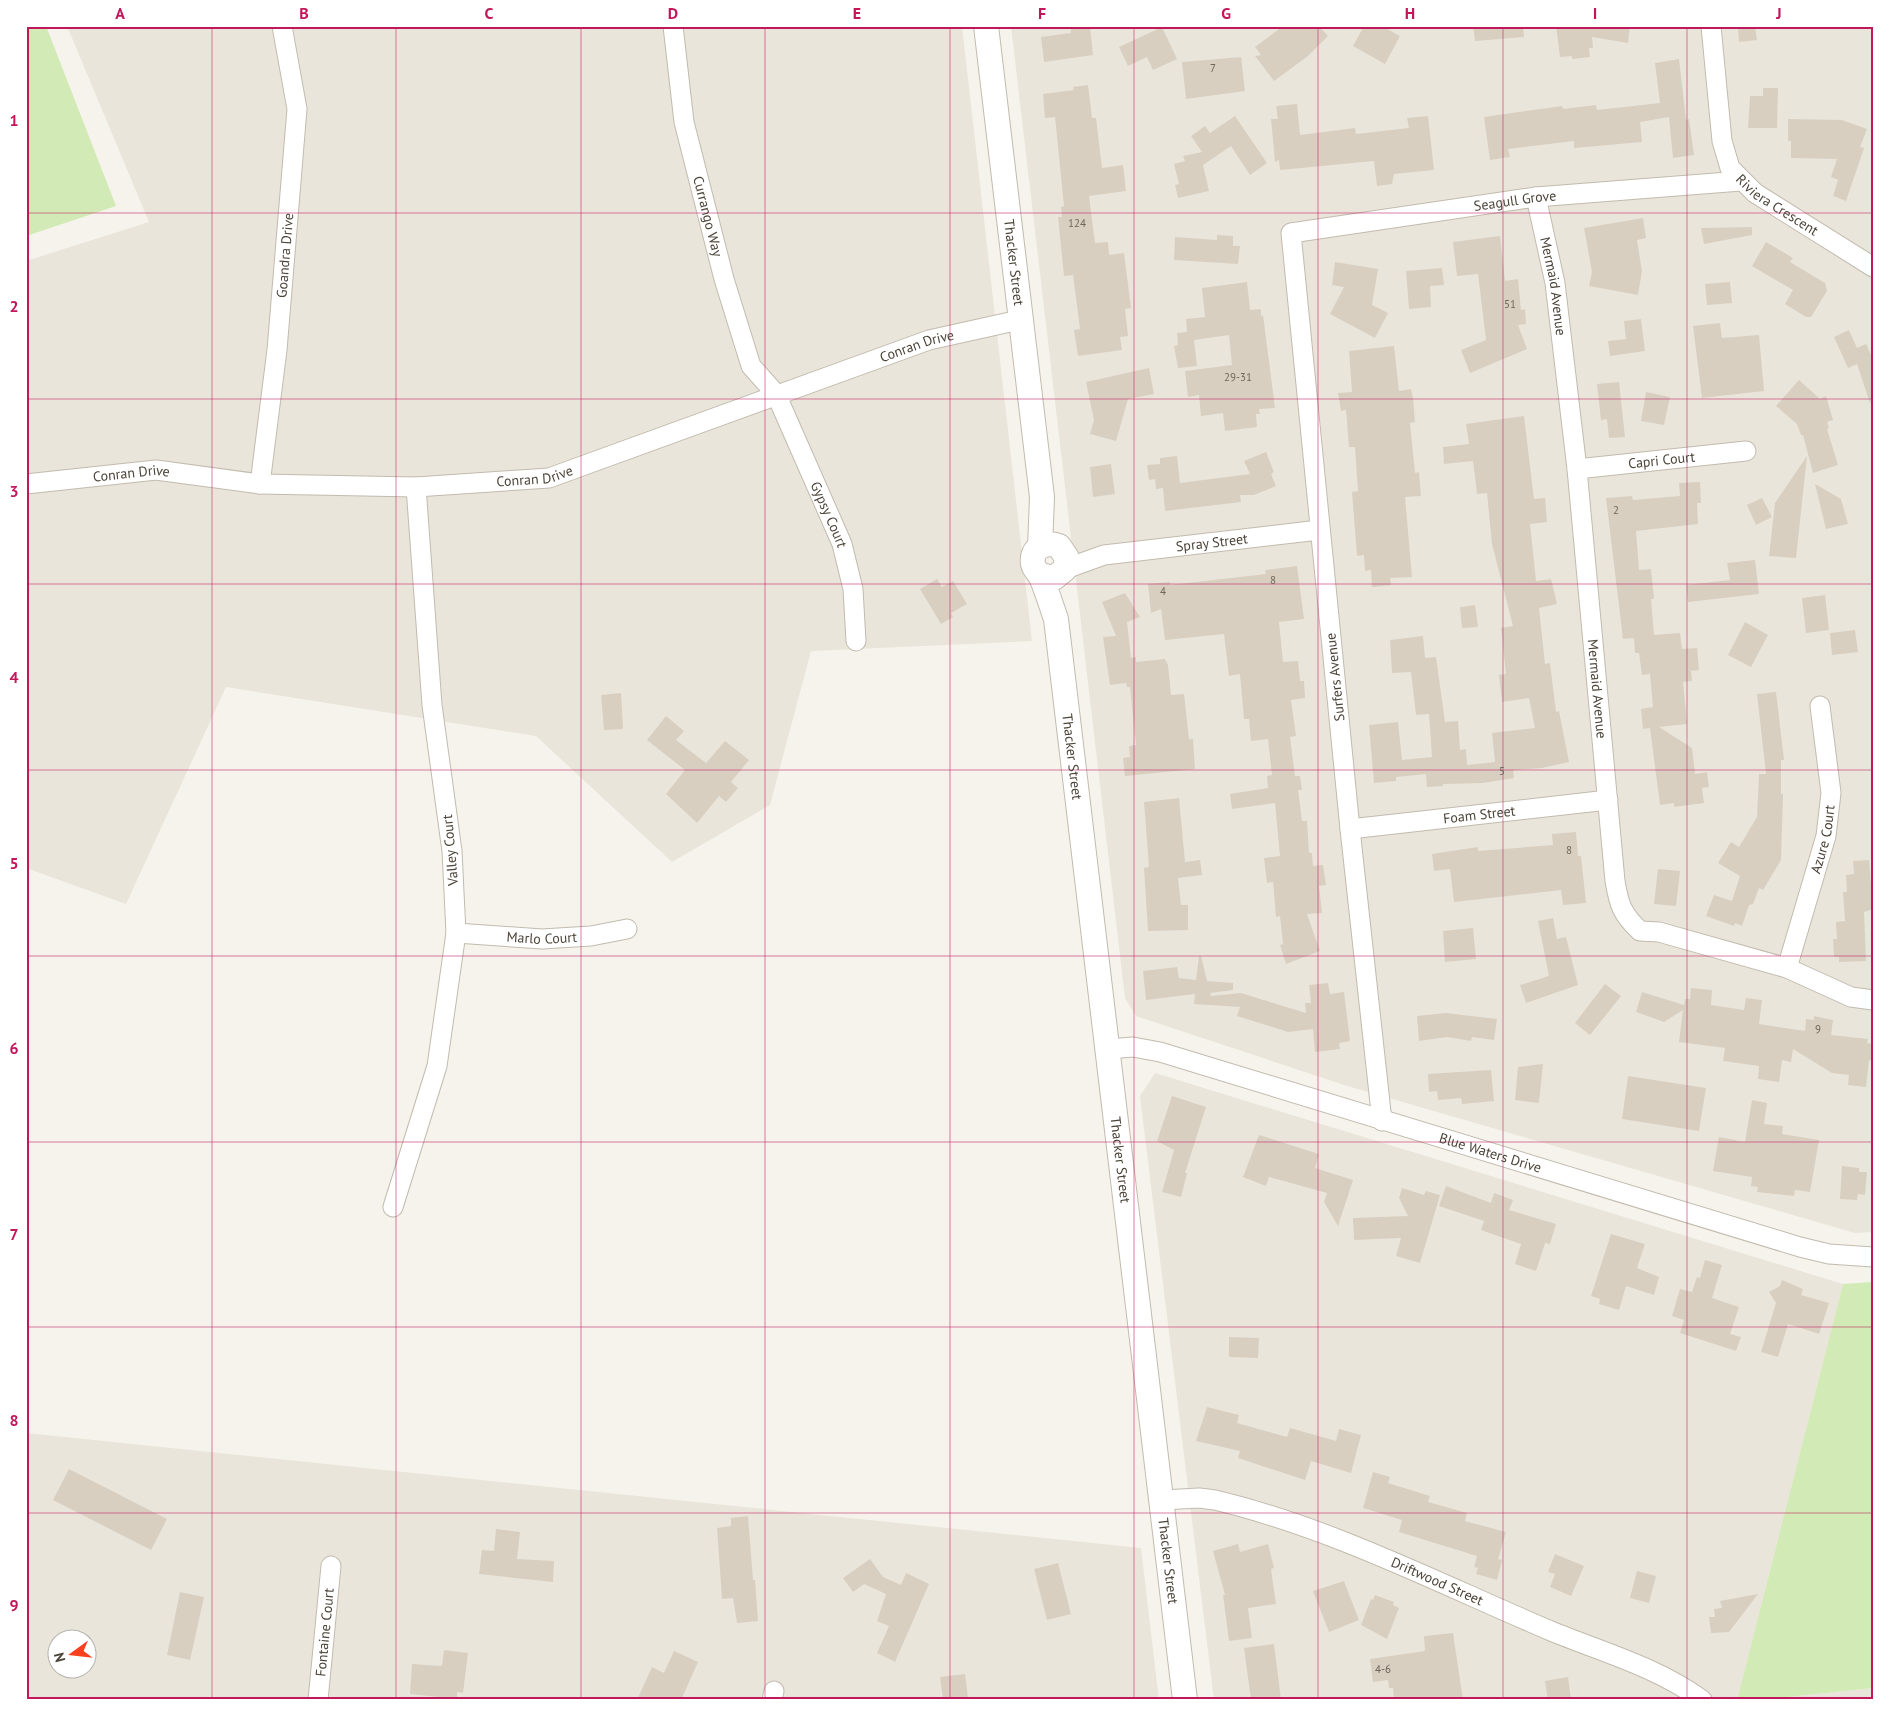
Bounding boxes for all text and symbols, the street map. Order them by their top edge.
text: A [115,3,125,23]
text: B [299,3,309,23]
text: C [485,3,494,23]
text: D [668,3,678,23]
text: E [853,3,861,23]
text: F [1038,3,1046,23]
text: G [1221,3,1231,23]
text: H [1405,3,1415,23]
text: I [1593,3,1597,23]
text: J [1775,3,1782,23]
house number: 7 [1210,61,1216,75]
text: 1 [9,110,19,130]
street label: Riviera Crescent [1732,170,1822,240]
street label: Currango Way [689,174,727,259]
street label: Seagull Grove [1473,186,1557,215]
street label: Goandra Drive [272,212,297,299]
house number: 124 [1068,216,1086,230]
street label: Thacker Street [1000,218,1028,307]
street label: Mermaid Avenue [1536,235,1570,336]
text: 2 [9,296,19,316]
house number: 51 [1504,297,1516,311]
street label: Conran Drive [877,326,956,366]
house number: 29-31 [1224,370,1252,384]
street label: Capri Court [1627,447,1696,472]
street label: Conran Drive [92,461,171,486]
street label: Conran Drive [496,461,575,491]
street label: Gypsy Court [807,479,852,550]
text: 3 [9,481,19,501]
house number: 2 [1613,503,1619,517]
street label: Spray Street [1175,529,1249,556]
house number: 8 [1270,573,1276,587]
house number: 4 [1160,584,1166,598]
street label: Surfers Avenue [1321,632,1349,722]
street label: Mermaid Avenue [1584,638,1611,739]
text: 4 [9,667,19,687]
street label: Thacker Street [1058,713,1087,801]
house number: 5 [1499,764,1505,778]
street label: Foam Street [1442,801,1517,827]
street label: Azure Court [1806,804,1839,876]
street label: Valley Court [438,813,462,887]
house number: 8 [1566,843,1572,857]
text: 5 [9,853,19,873]
street label: Marlo Court [506,928,578,948]
house number: 9 [1815,1022,1821,1036]
text: 6 [9,1038,19,1058]
street label: Thacker Street [1106,1116,1135,1204]
street label: Blue Waters Drive [1437,1129,1544,1177]
text: 7 [9,1224,19,1244]
text: 8 [9,1410,19,1430]
street label: Thacker Street [1154,1517,1183,1605]
street label: Driftwood Street [1388,1553,1486,1609]
street label: Fontaine Court [311,1587,338,1677]
text: 9 [9,1595,19,1615]
north arrow [48,1628,98,1678]
text: N [50,1651,69,1664]
house number: 4-6 [1375,1662,1391,1676]

